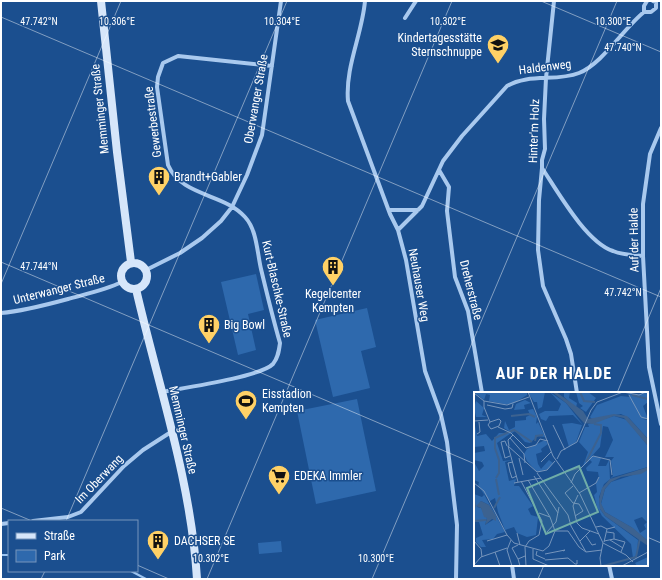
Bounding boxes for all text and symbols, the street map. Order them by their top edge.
text: 47.742°N [20,16,58,27]
text: 10.306°E [99,16,135,27]
text: 10.304°E [264,16,300,27]
text: 10.302°E [430,16,466,27]
text: 10.300°E [595,16,631,27]
place label: Kindertagesstätte Sternschnuppe [398,31,482,59]
school or university icon: Kindertagesstätte Sternschnuppe [485,32,511,65]
text: 47.740°N [604,42,642,53]
street label: Oberwanger Straße [241,53,271,145]
street label: Haldenweg [518,57,572,77]
street label: Memminger Straße [88,63,112,155]
street label: Gewerbestraße [142,85,164,158]
street label: Hinter'm Holz [526,99,542,163]
building icon: Brandt+Gabler [146,164,172,197]
place label: Brandt+Gabler [174,170,242,184]
street label: Auf der Halde [626,207,642,272]
street label: Kurt-Blaschke-Straße [259,239,295,339]
street label: Neuhauser Weg [406,247,432,323]
building icon: Kegelcenter Kempten [320,254,346,287]
street label: Dreherstraße [457,259,485,322]
text: 47.744°N [20,261,58,272]
street label: Unterwanger Straße [12,271,106,307]
place label: Kegelcenter Kempten [305,287,361,315]
text: 47.742°N [604,287,642,298]
building icon: Big Bowl [196,312,222,345]
place label: Big Bowl [224,318,265,332]
district label: AUF DER HALDE [496,364,612,383]
street label: Memminger Straße [166,385,200,476]
place label: Eisstadion Kempten [262,387,312,415]
sports icon: Eisstadion Kempten [233,388,259,421]
inset map [474,392,648,566]
street label: Im Oberwang [72,452,126,506]
supermarket icon: EDEKA Immler [266,463,292,496]
place label: EDEKA Immler [294,469,362,483]
legend [8,520,138,572]
building icon: DACHSER SE [145,528,171,561]
text: Straße [44,529,75,543]
place label: DACHSER SE [174,534,235,548]
text: Park [44,549,66,563]
text: 10.302°E [193,553,229,564]
text: 10.300°E [358,553,394,564]

